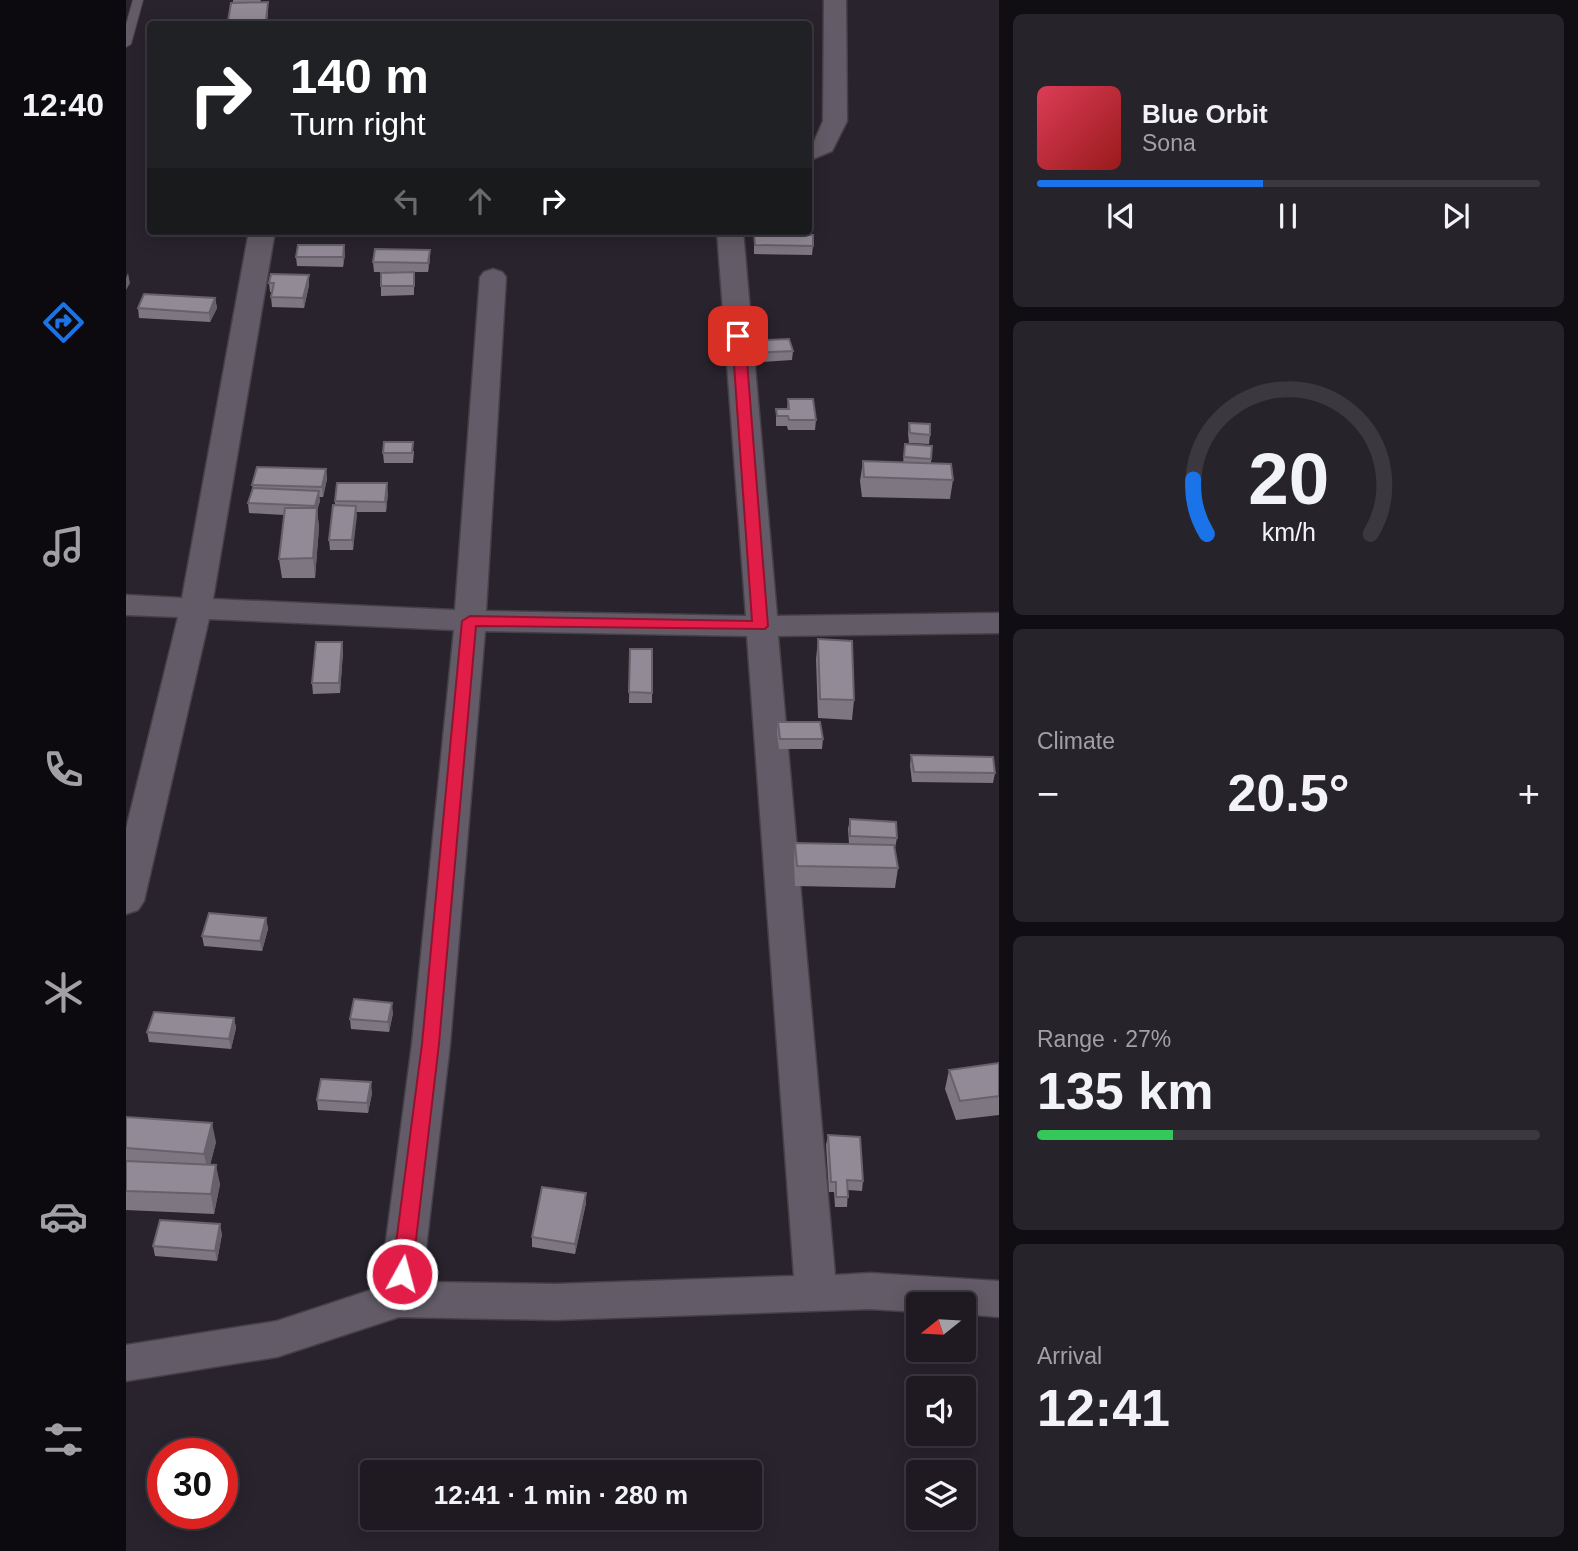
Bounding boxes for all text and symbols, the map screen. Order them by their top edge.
icon: right [175,49,266,140]
text: 140 m [290,49,429,103]
text: 12:40 [22,87,104,123]
text: Blue Orbit [1142,99,1268,129]
text: Turn right [290,106,426,142]
text: Sona [1142,130,1196,156]
icon: left [388,182,426,220]
icon: ahead [461,182,499,220]
icon: right [534,182,572,220]
icon: previous [1102,197,1140,235]
icon: pause [1269,197,1307,235]
icon: next [1437,197,1475,235]
icon: directions [39,298,88,347]
pin [708,306,768,366]
icon: arrive [719,317,757,355]
text: 20 [1248,439,1329,520]
text: km/h [1261,518,1316,546]
icon: music [39,522,88,571]
text: Climate [1037,728,1115,754]
icon: phone [39,745,88,794]
text: 20.5° [1227,764,1350,822]
text: − [1037,773,1059,815]
text: + [1518,773,1540,815]
icon: climate [39,968,88,1017]
text: Range · 27% [1037,1026,1171,1052]
text: 135 km [1037,1062,1213,1120]
icon: car [39,1192,88,1241]
position arrow [365,1237,439,1311]
north arrow [906,1292,976,1362]
map controls [906,1292,976,1530]
text: Arrival [1037,1343,1102,1369]
button: sound [906,1376,976,1446]
text: 12:41 [1037,1379,1170,1437]
icon: filters [39,1415,88,1464]
speed limit sign: 30 [147,1438,238,1529]
button: layers [906,1460,976,1530]
text: 12:41 · 1 min · 280 m [434,1480,688,1510]

